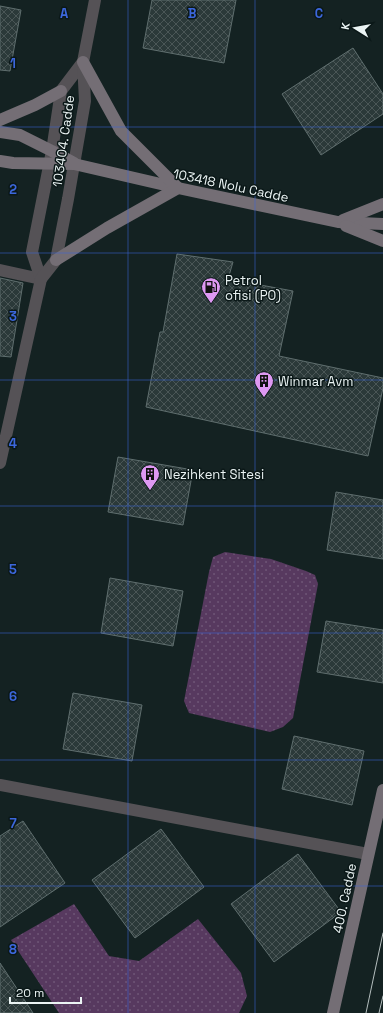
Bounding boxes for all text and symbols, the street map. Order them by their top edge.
text: A [60,5,69,22]
text: B [188,5,197,22]
text: C [315,5,323,22]
north arrow [335,8,375,48]
text: K [338,21,353,31]
text: 1 [10,55,16,72]
street label: 103404. Cadde [49,94,78,188]
street label: 103418 Nolu Cadde [172,165,290,206]
text: 2 [9,181,17,198]
place label: Petrol ofisi (PO) [225,272,281,304]
fuel station icon: Petrol ofisi (PO) [200,276,222,304]
text: 3 [9,308,17,325]
building icon: Winmar Avm [253,370,275,398]
place label: Winmar Avm [278,373,353,390]
text: 4 [9,435,17,452]
building icon: Nezihkent Sitesi [139,463,161,491]
place label: Nezihkent Sitesi [164,466,264,483]
text: 5 [9,561,17,578]
text: 6 [9,688,17,705]
text: 7 [9,815,17,832]
street label: 400. Cadde [329,862,360,935]
text: 8 [9,941,17,958]
scale bar [10,979,81,1005]
text: 20 m [16,985,44,1001]

